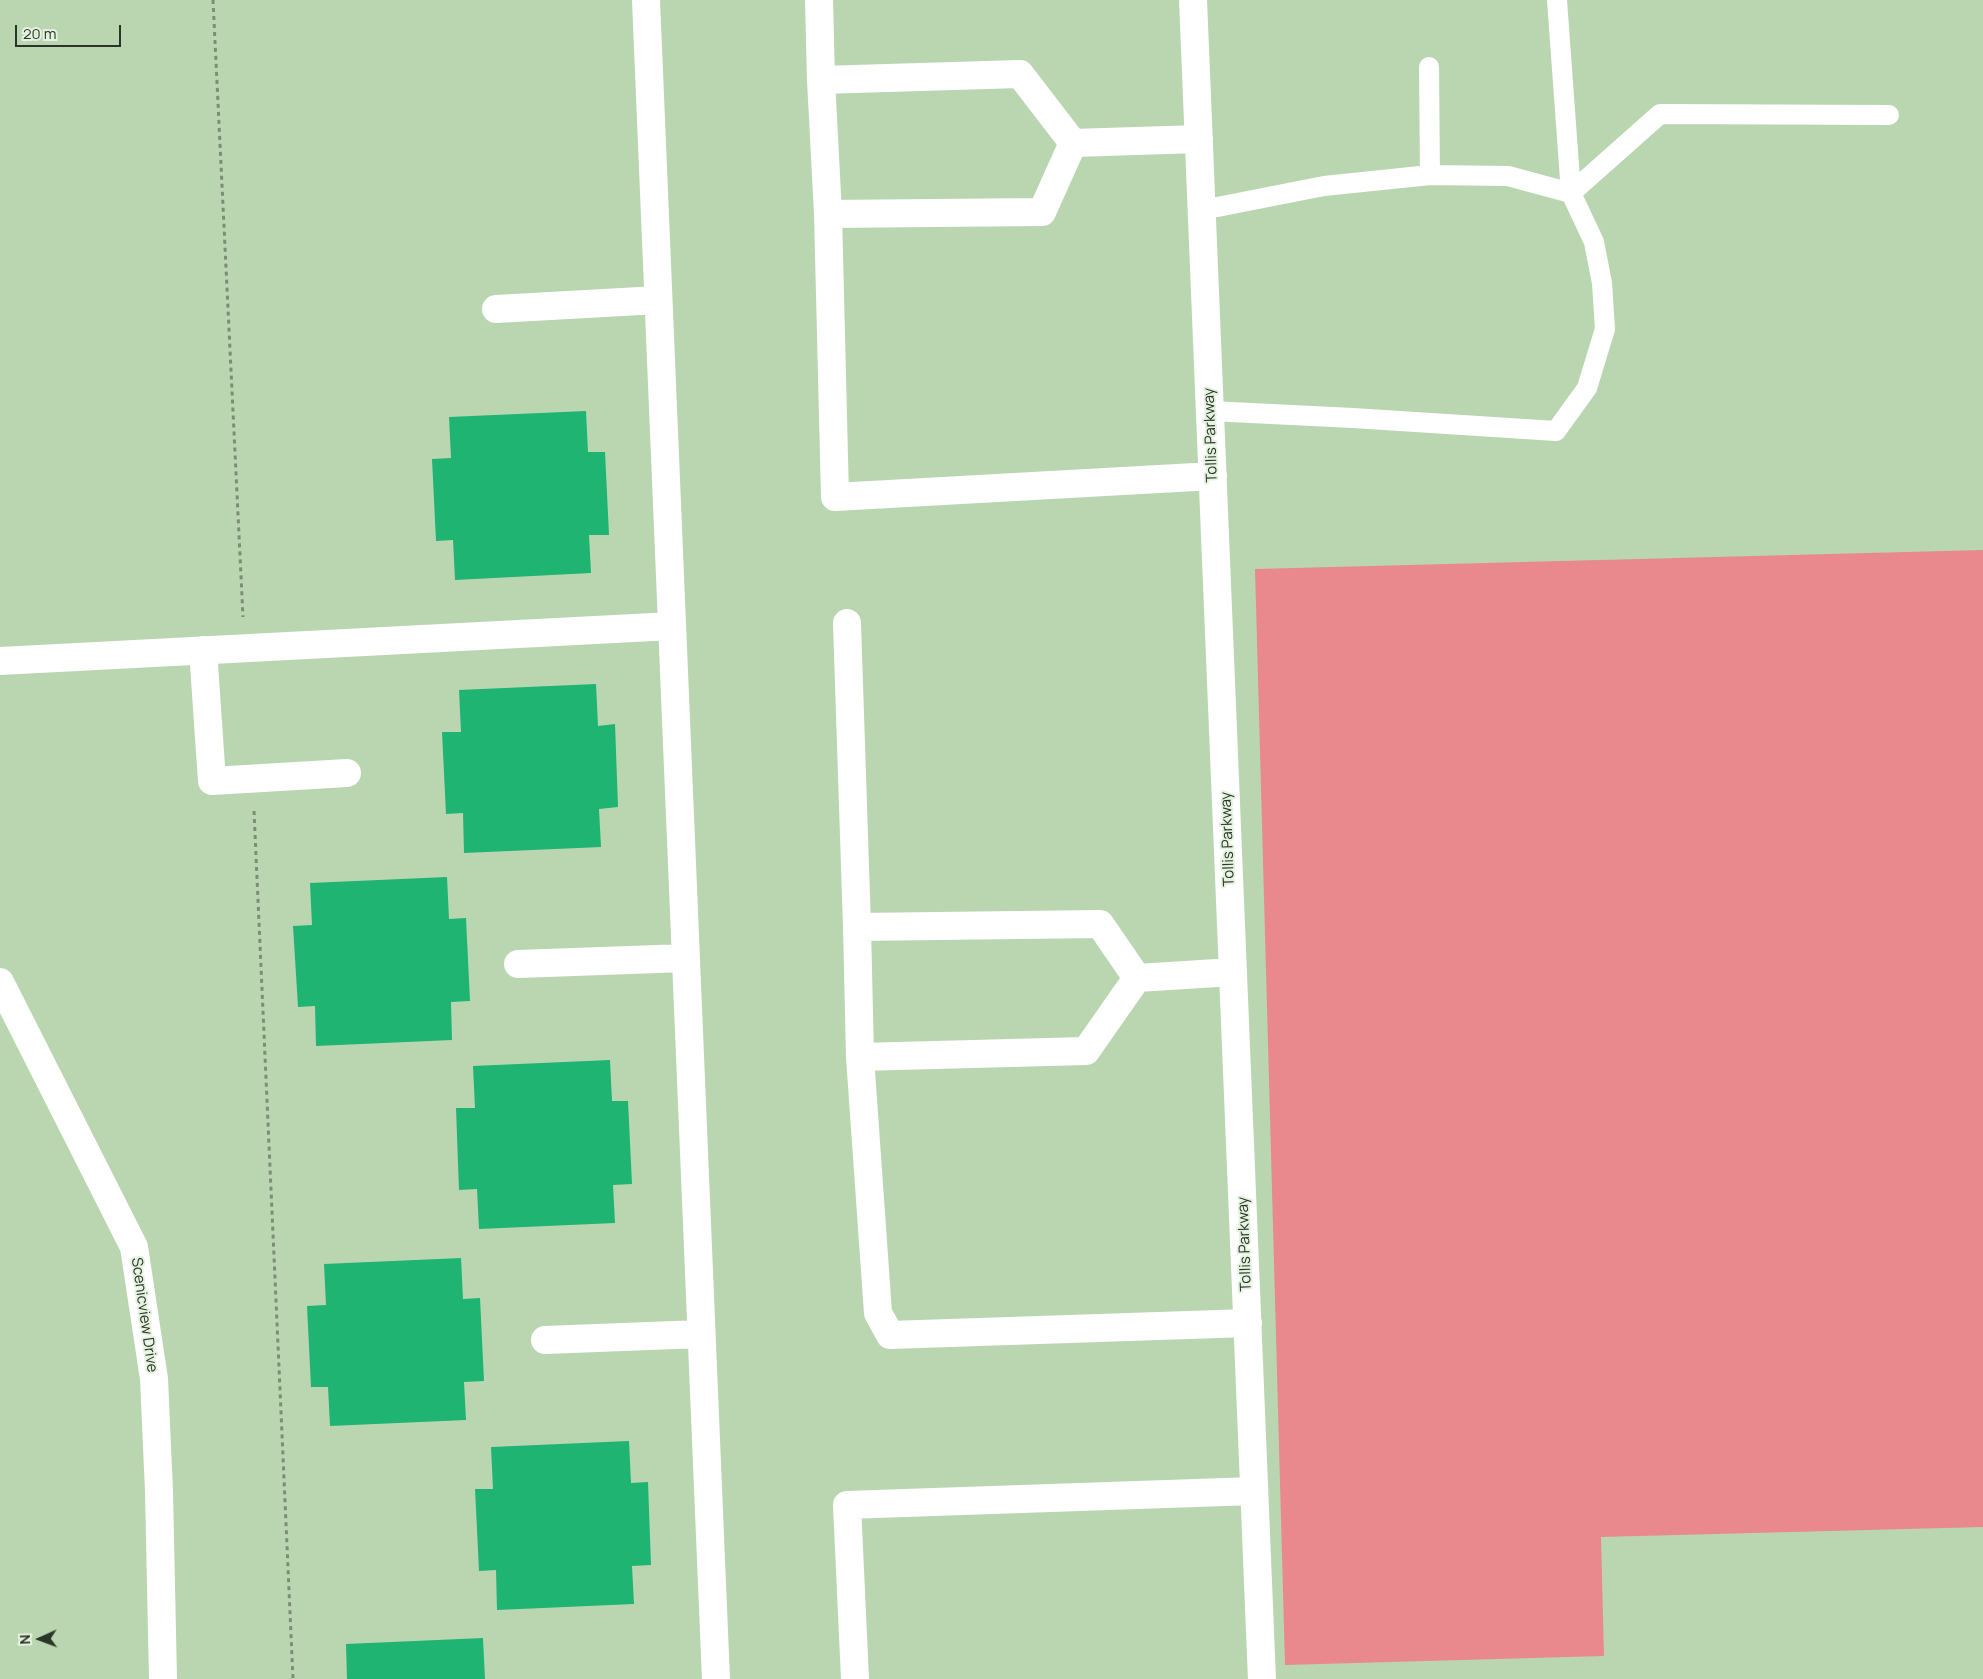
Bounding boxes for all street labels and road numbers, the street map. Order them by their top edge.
street label: Tollis Parkway [1200,387,1222,483]
street label: Tollis Parkway [1217,791,1239,887]
street label: Tollis Parkway [1234,1196,1256,1292]
street label: Scenicview Drive [127,1256,161,1374]

